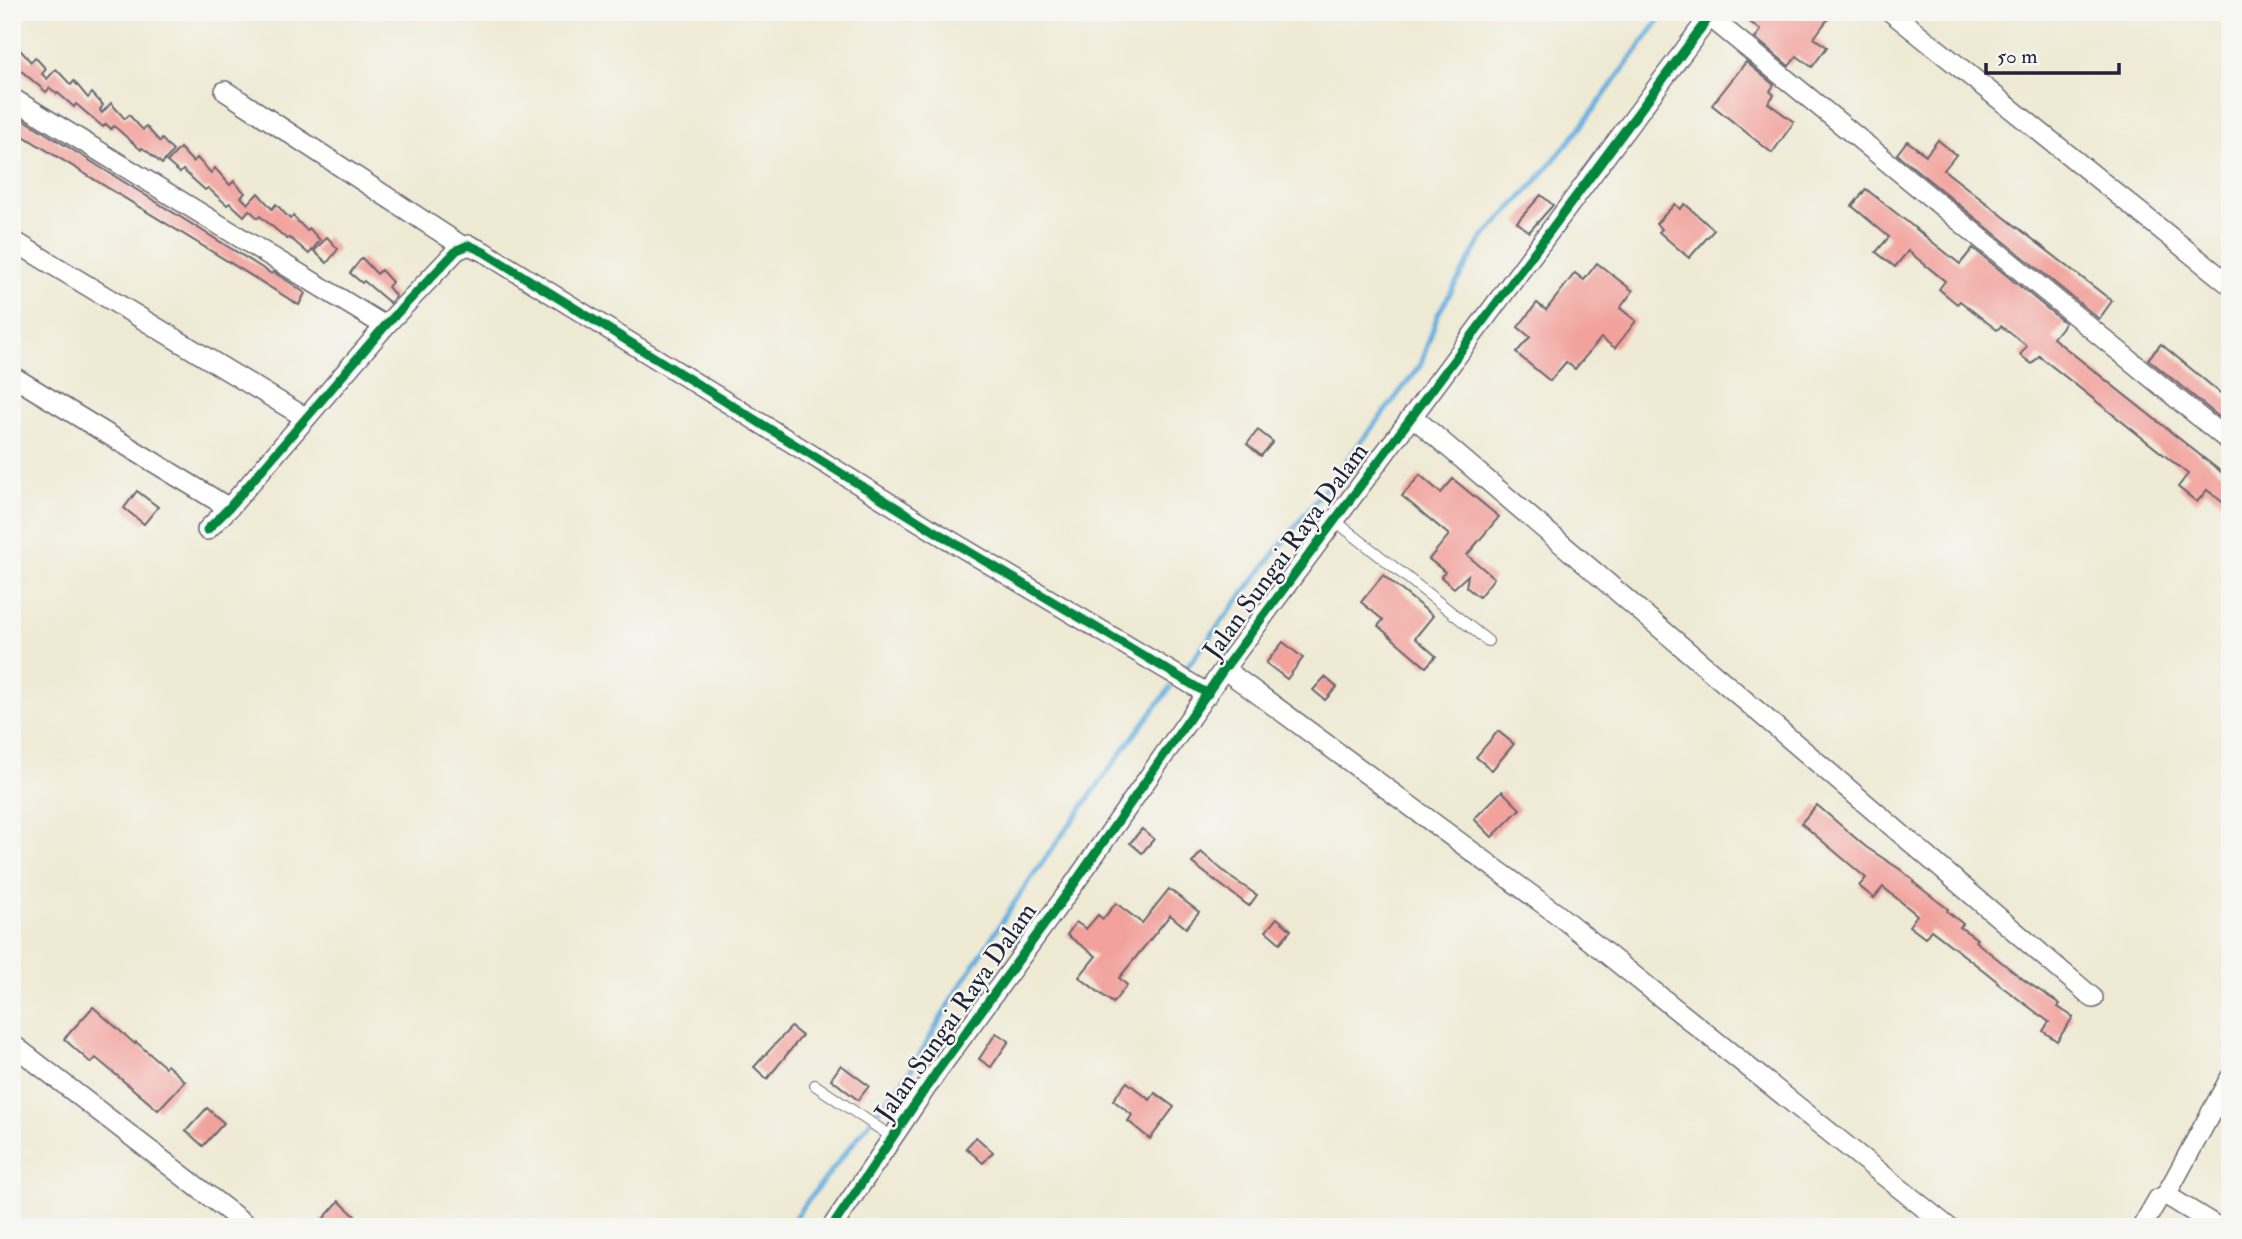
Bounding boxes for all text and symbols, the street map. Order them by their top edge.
scale bar [1986,32,2120,76]
text: 50 m [1997,43,2038,70]
street label: Jalan Sungai Raya Dalam [1196,436,1375,666]
street label: Jalan Sungai Raya Dalam [868,896,1044,1128]

